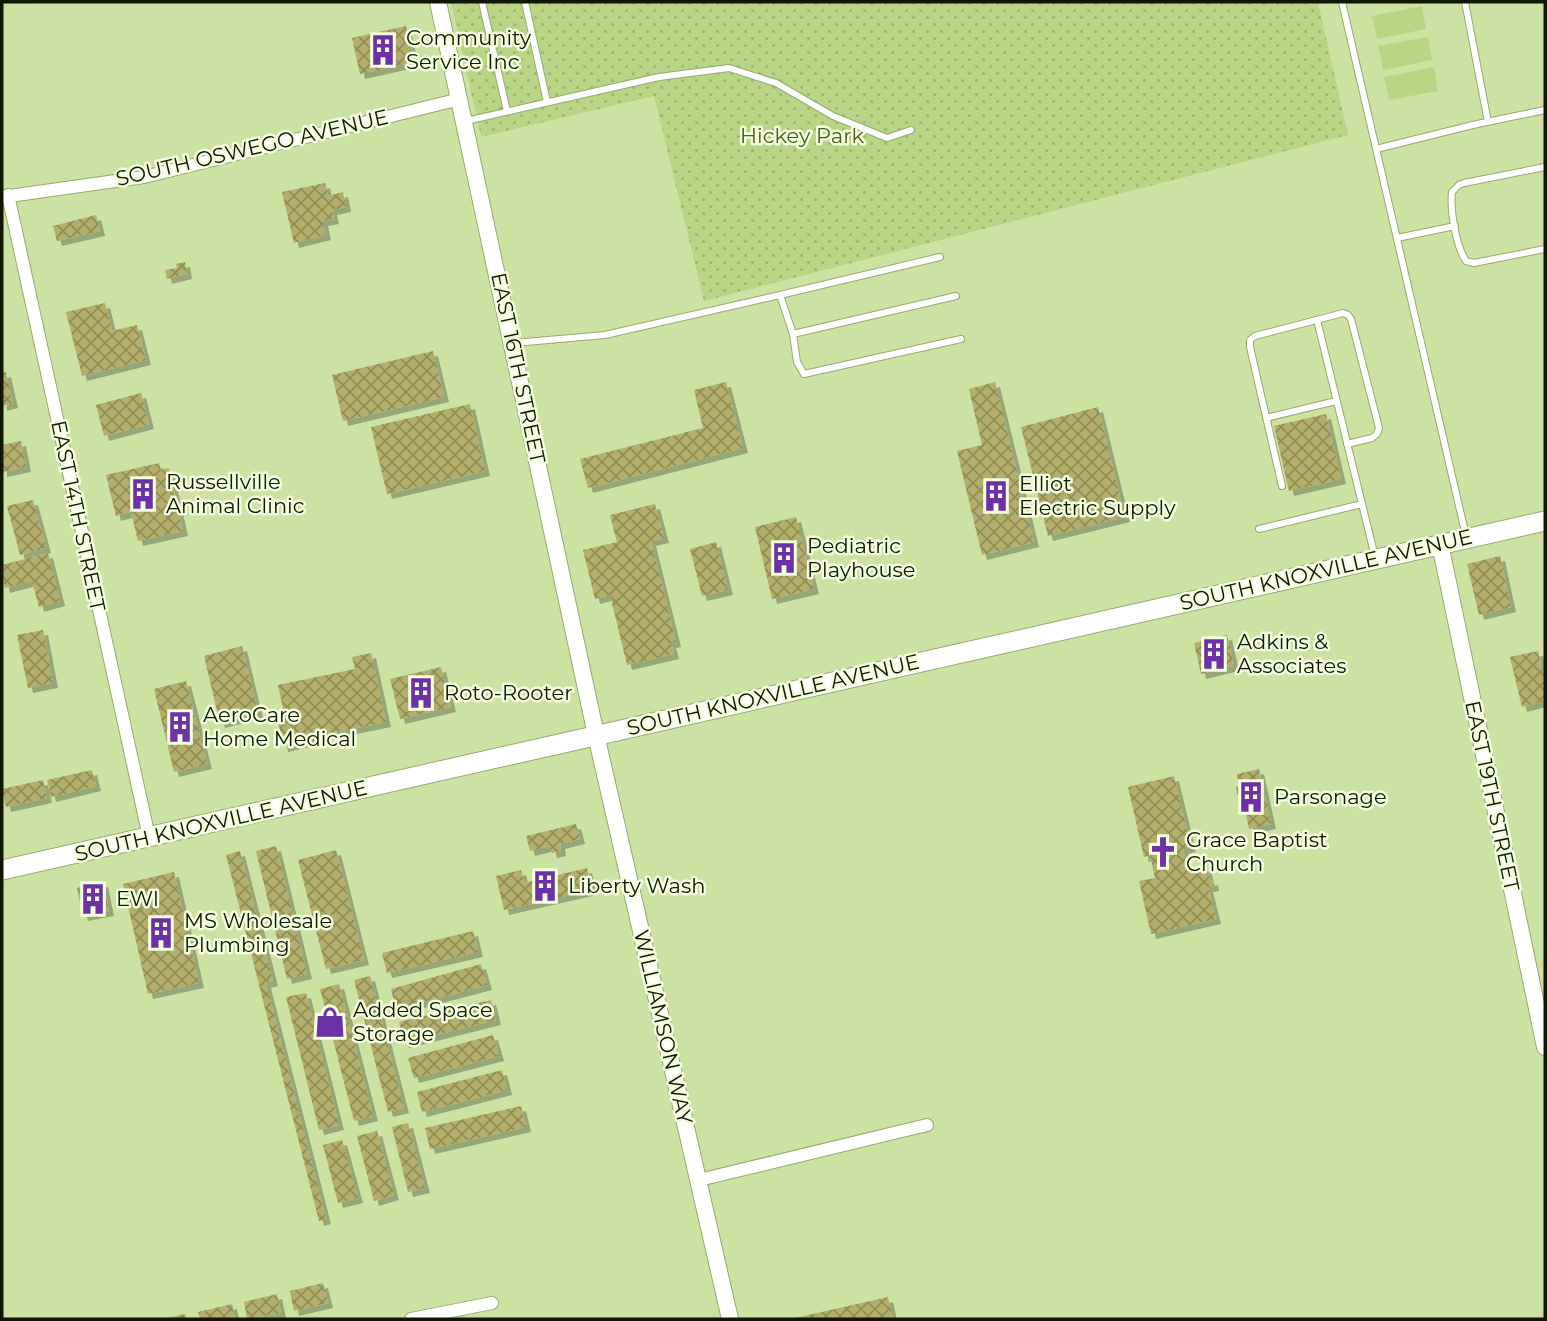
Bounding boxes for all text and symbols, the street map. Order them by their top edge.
place label: Community Service Inc [406,25,532,74]
building icon: Community Service Inc [366,33,400,67]
street label: SOUTH OSWEGO AVENUE [113,104,391,191]
park label: Hickey Park [740,123,864,148]
street label: EAST 16TH STREET [486,270,551,465]
street label: EAST 14TH STREET [46,418,111,614]
place label: Russellville Animal Clinic [166,469,305,518]
place label: Elliot Electric Supply [1019,471,1176,520]
building icon: Russellville Animal Clinic [126,477,160,511]
building icon: Elliot Electric Supply [979,479,1013,513]
street label: SOUTH KNOXVILLE AVENUE [1177,524,1475,615]
place label: Pediatric Playhouse [807,533,916,582]
building icon: Pediatric Playhouse [767,541,801,575]
place label: Adkins & Associates [1237,629,1346,678]
building icon: Adkins & Associates [1197,637,1231,671]
street label: SOUTH KNOXVILLE AVENUE [624,649,922,740]
building icon: Roto-Rooter [404,676,438,710]
place label: Roto-Rooter [444,680,573,705]
street label: EAST 19TH STREET [1460,698,1525,893]
place label: AeroCare Home Medical [203,702,356,751]
building icon: AeroCare Home Medical [163,710,197,744]
street label: SOUTH KNOXVILLE AVENUE [72,775,370,866]
building icon: Parsonage [1234,780,1268,814]
place label: Parsonage [1274,784,1387,809]
place label: Grace Baptist Church [1186,827,1327,876]
church icon: Grace Baptist Church [1146,835,1180,869]
building icon: Liberty Wash [528,869,562,903]
place label: Liberty Wash [568,873,705,898]
building icon: EWI [76,882,110,916]
place label: EWI [116,886,159,911]
place label: MS Wholesale Plumbing [184,908,332,957]
building icon: MS Wholesale Plumbing [144,916,178,950]
street label: WILLIAMSON WAY [629,927,698,1127]
place label: Added Space Storage [353,997,493,1046]
shop icon: Added Space Storage [313,1005,347,1039]

